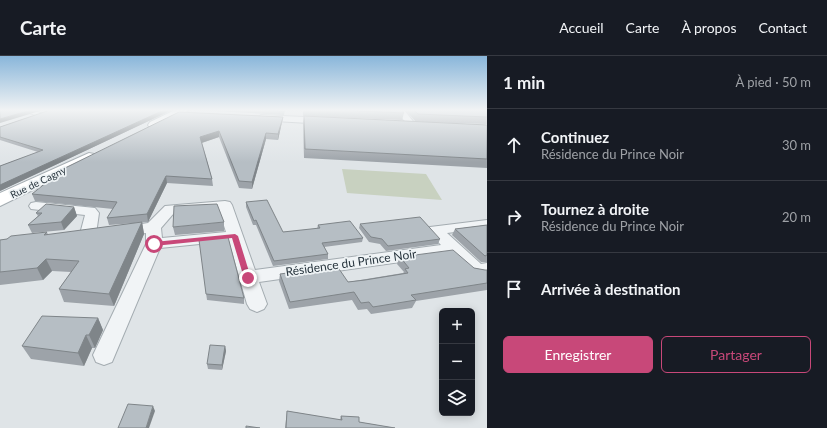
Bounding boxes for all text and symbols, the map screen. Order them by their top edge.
text: Carte [20,16,66,39]
text: Accueil [559,19,604,36]
text: Carte [626,19,659,36]
text: À propos [681,19,736,36]
text: Contact [758,19,807,36]
text: 1 min [503,72,545,93]
text: À pied · 50 m [736,74,811,90]
text: Continuez [541,128,609,146]
icon: ahead [503,134,525,156]
text: 30 m [782,137,811,153]
text: Résidence du Prince Noir [541,146,684,162]
street label: Rue de Cagny [8,163,69,201]
text: Tournez à droite [541,200,649,218]
icon: right [503,206,525,228]
text: 20 m [782,209,811,225]
text: Résidence du Prince Noir [541,218,684,234]
route start [145,235,163,253]
street label: Résidence du Prince Noir [285,246,418,279]
route end [239,269,257,287]
icon: arrive [503,278,525,300]
text: Arrivée à destination [541,280,680,298]
map controls [439,308,475,416]
button: + [439,308,475,344]
button: Enregistrer [503,336,653,373]
button: Partager [661,336,811,373]
button: − [439,344,475,380]
button: layers [439,380,475,416]

